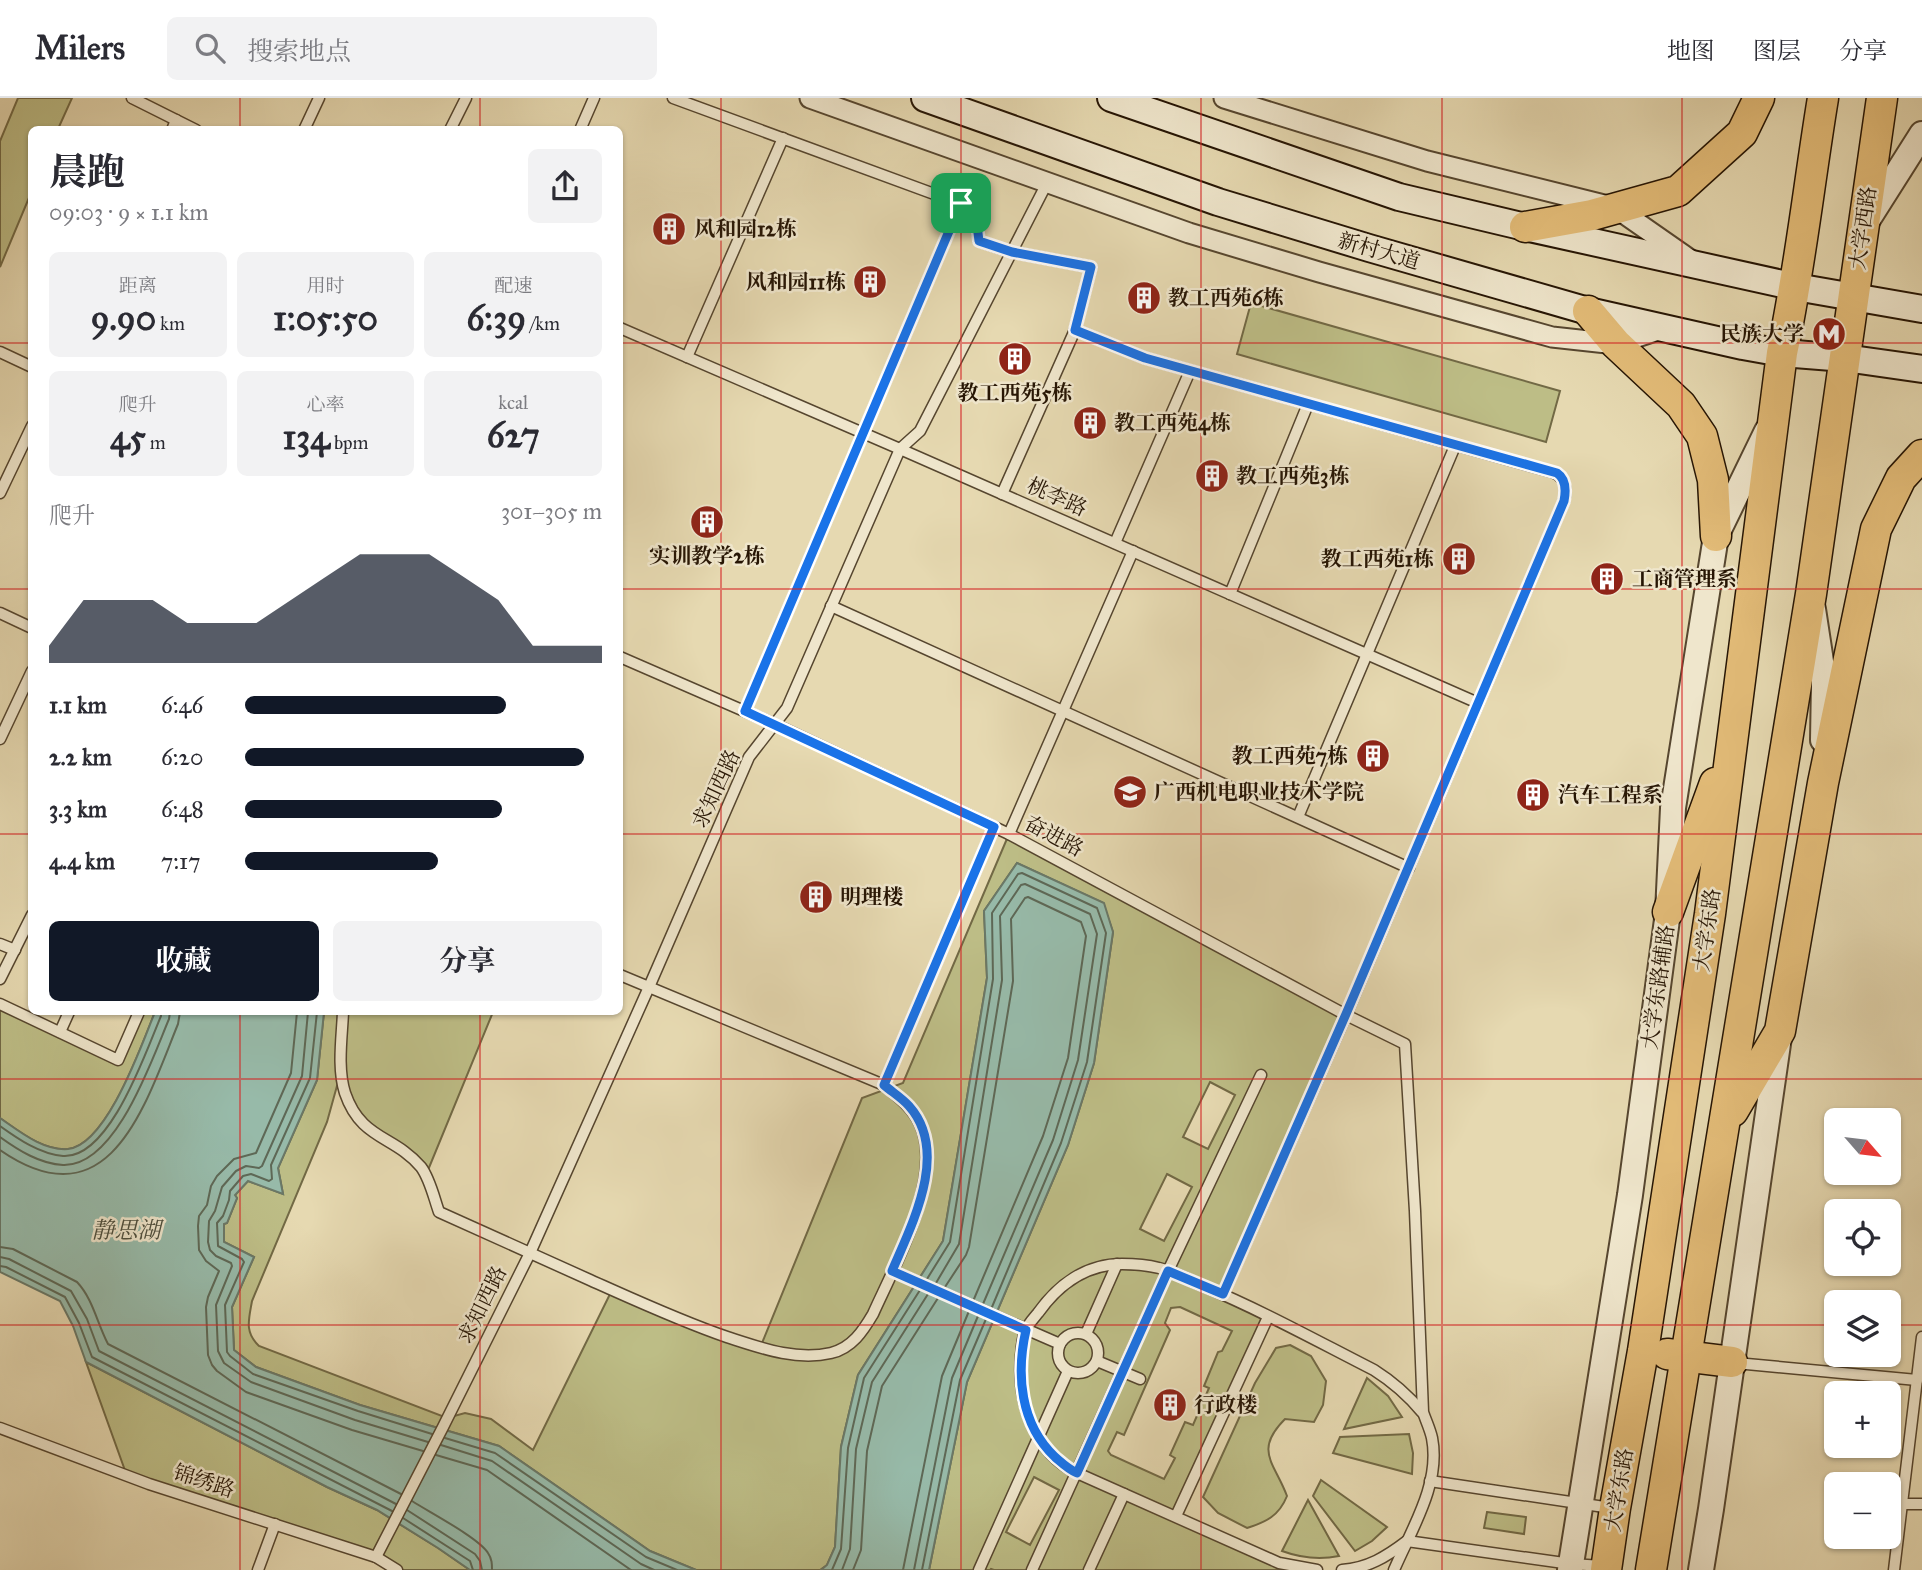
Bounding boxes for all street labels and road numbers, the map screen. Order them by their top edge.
street label: 大学西路 [1844,185,1882,271]
street label: 新村大道 [1335,227,1423,275]
street label: 桃李路 [1023,472,1091,522]
street label: 求知西路 [686,745,746,833]
street label: 奋进路 [1020,810,1088,862]
street label: 大学东路 [1688,887,1726,973]
street label: 大学东路辅路 [1636,923,1680,1051]
street label: 求知西路 [452,1262,512,1348]
street label: 大学东路 [1600,1446,1638,1534]
street label: 锦绣路 [170,1459,238,1503]

